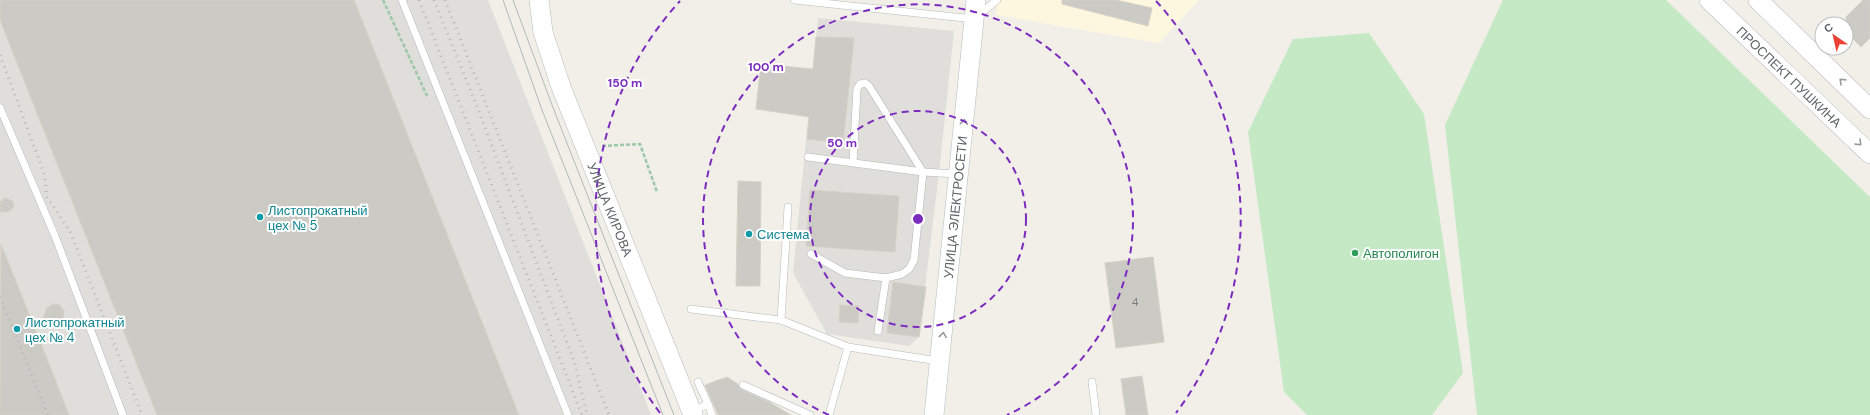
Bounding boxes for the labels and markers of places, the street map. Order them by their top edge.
place label: Листопрокатный цех № 5 [268,202,368,234]
marker: Листопрокатный цех № 5 [255,212,265,222]
centre of rings [911,212,925,226]
place label: Система [757,226,810,243]
marker: Система [744,229,754,239]
place label: Автополигон [1363,245,1439,262]
marker: Автополигон [1350,248,1360,258]
place label: Листопрокатный цех № 4 [25,314,125,346]
marker: Листопрокатный цех № 4 [12,324,22,334]

